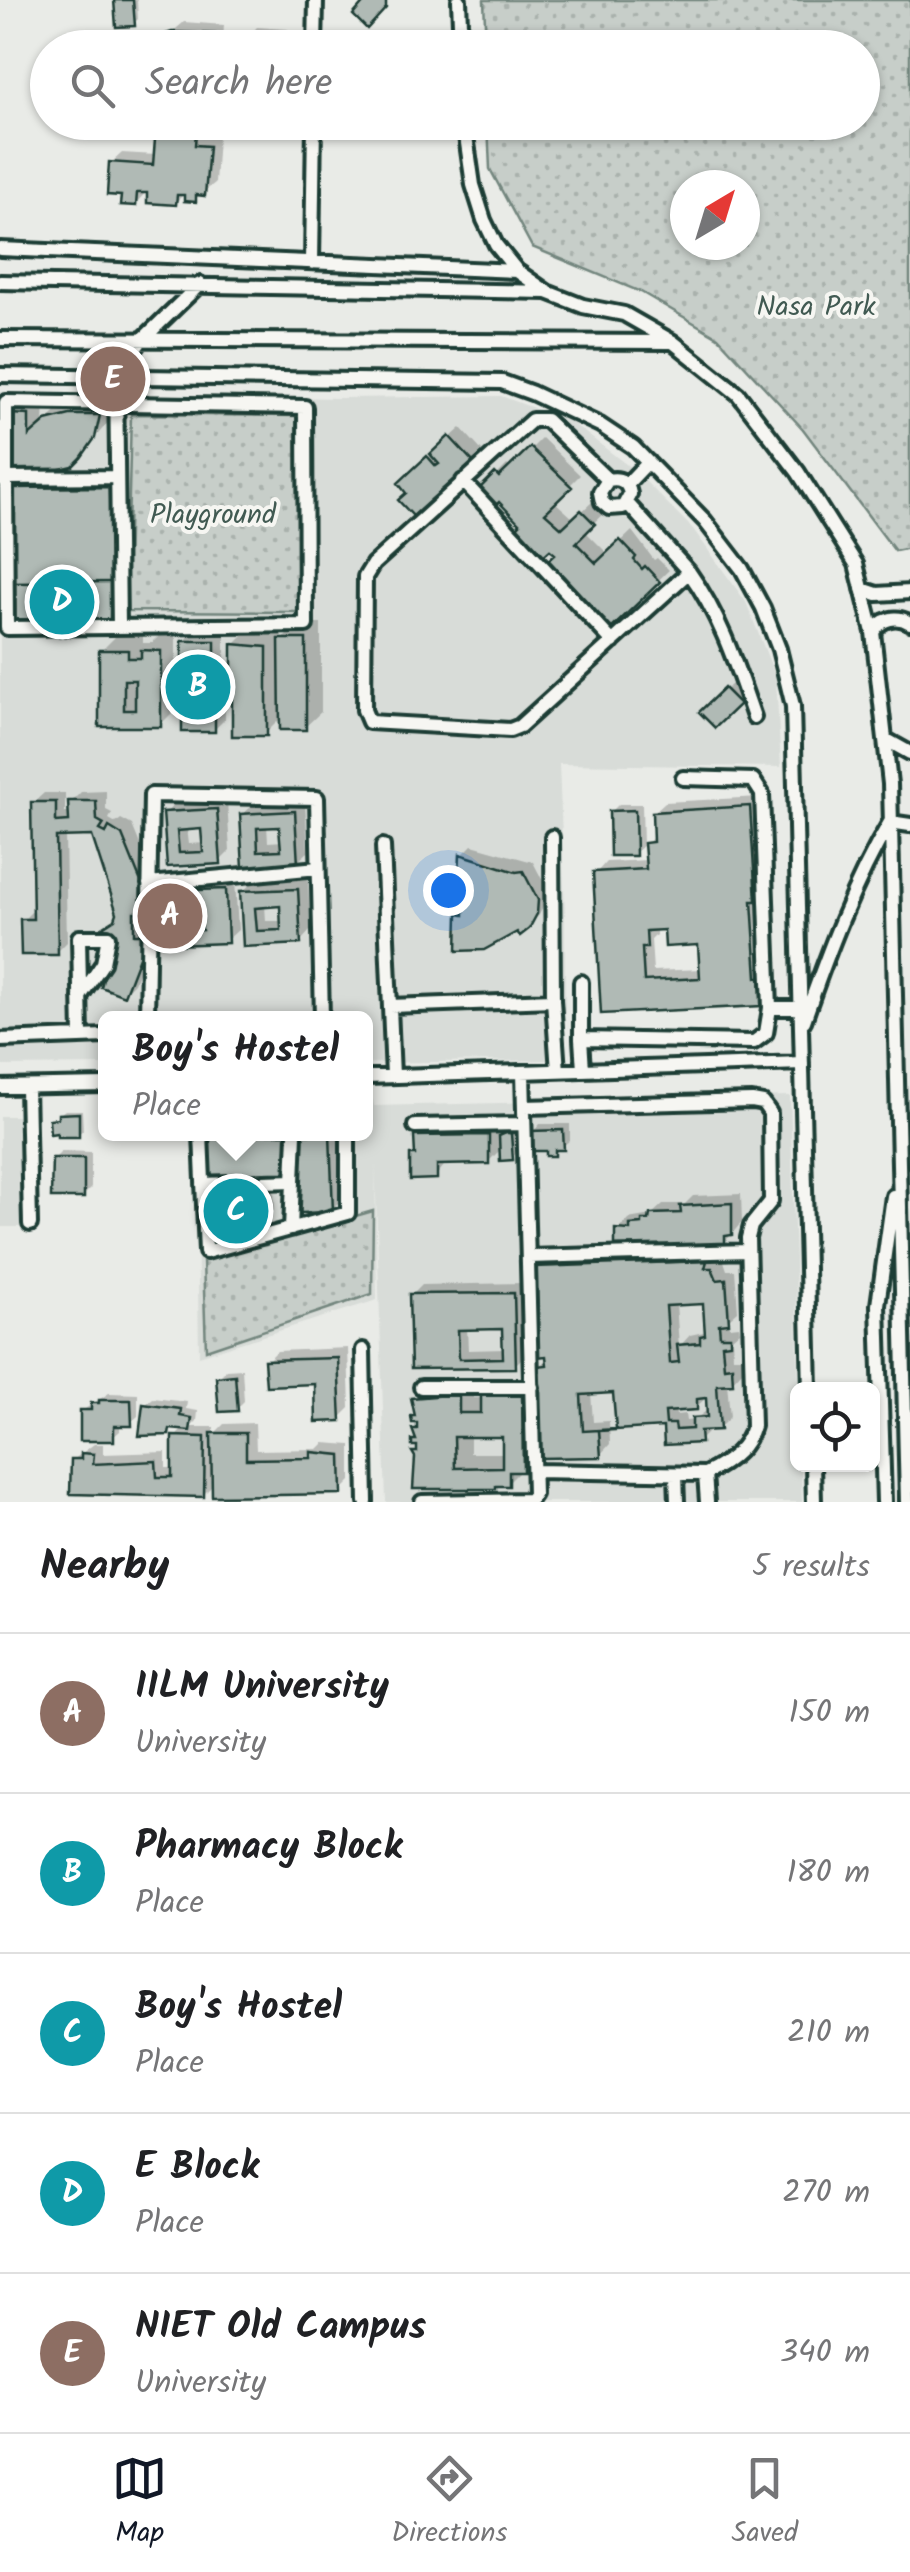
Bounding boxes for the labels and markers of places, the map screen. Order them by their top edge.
pin: E [80,342,146,416]
pin: D [30,564,94,640]
pin: B [166,650,230,724]
pin: A [138,878,202,954]
pin: C [204,1174,268,1248]

